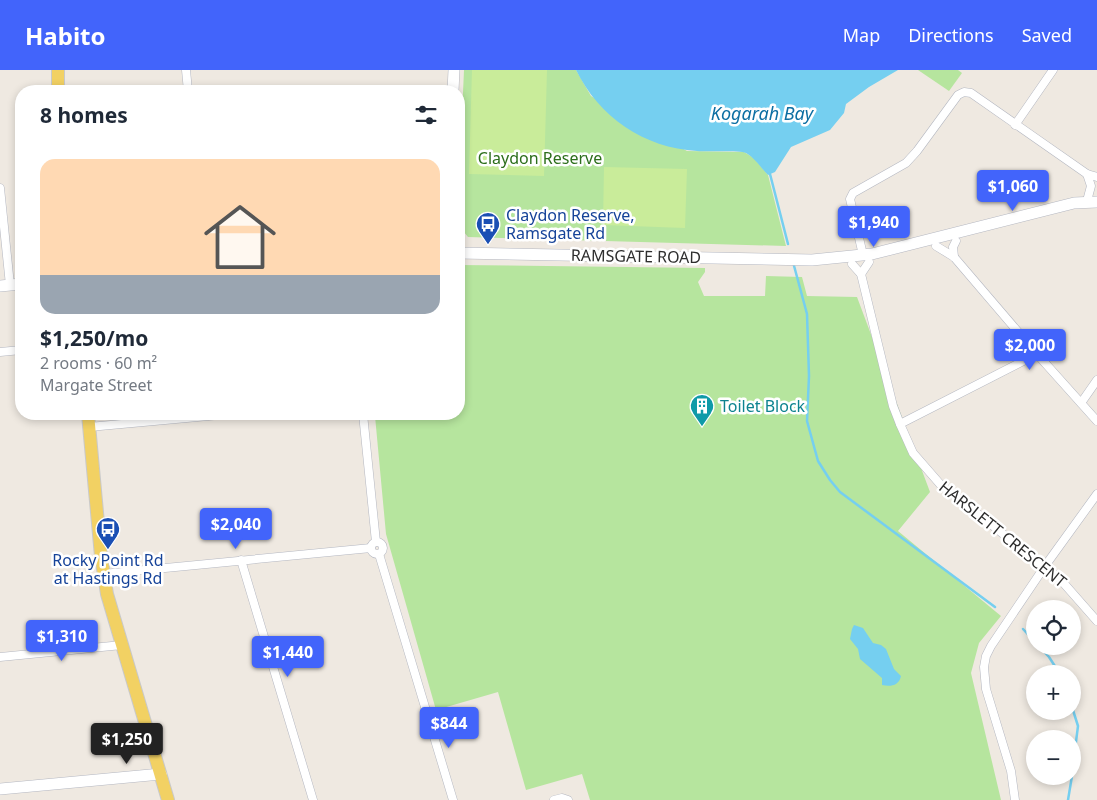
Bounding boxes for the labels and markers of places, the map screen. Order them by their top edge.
pin: $1,060 [972,170,1054,212]
place label: Claydon Reserve, Ramsgate Rd [506,204,635,244]
pin: $1,940 [833,206,915,248]
bus stop icon: Claydon Reserve, Ramsgate Rd [475,211,501,245]
pin: $2,000 [989,328,1071,371]
building icon: Toilet Block [689,393,715,427]
place label: Toilet Block [720,395,806,417]
pin: $2,040 [195,508,277,550]
bus stop icon: Rocky Point Rd at Hastings Rd [95,516,121,550]
place label: Rocky Point Rd at Hastings Rd [52,549,164,589]
pin: $1,310 [21,620,103,662]
pin: $1,440 [247,636,329,678]
pin: $844 [419,706,479,749]
pin: $1,250 [86,722,168,765]

